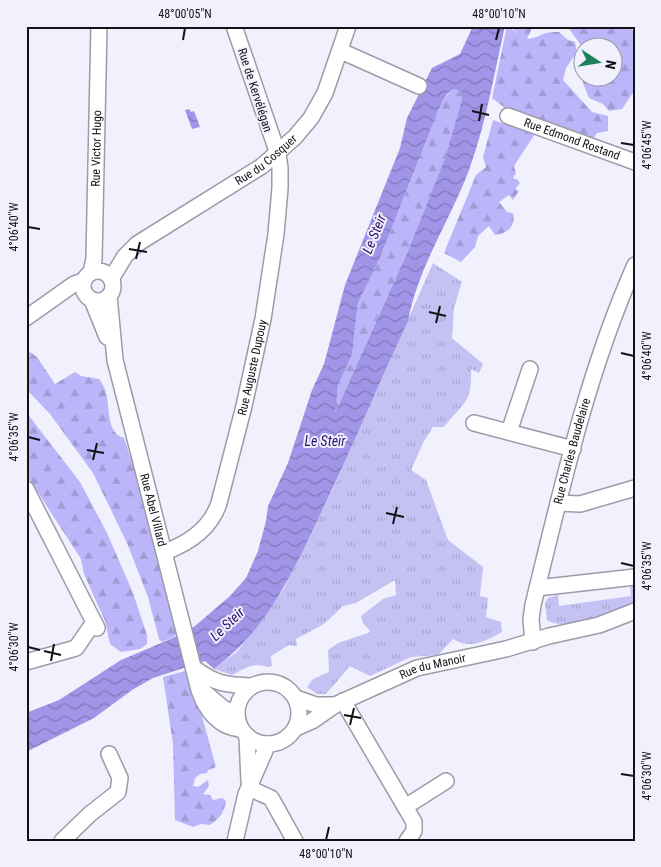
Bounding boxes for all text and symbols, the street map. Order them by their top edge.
text: 48°00'05"N [158,7,212,21]
text: 48°00'10"N [472,7,526,21]
north arrow [574,38,624,88]
street label: Rue de Kervélégan [235,46,275,134]
text: N [602,59,619,71]
street label: Rue Victor Hugo [89,110,104,187]
street label: Rue Edmond Rostand [522,115,622,163]
text: 4°06'45"W [640,120,654,170]
street label: Rue du Cosquer [232,131,300,188]
text: 4°06'40"W [7,202,21,252]
water label: Le Steir [359,211,389,256]
street label: Rue Auguste Dupouy [235,318,270,417]
text: 4°06'40"W [640,331,654,381]
street label: Rue Charles Baudelaire [551,396,593,506]
text: 4°06'35"W [7,412,21,462]
water label: Le Steïr [305,433,346,449]
street label: Rue Abel Villard [137,472,169,548]
text: 4°06'35"W [640,541,654,591]
water label: Le Steir [207,604,248,644]
text: 4°06'30"W [7,622,21,672]
street label: Rue du Manoir [397,651,467,682]
text: 4°06'30"W [640,751,654,801]
text: 48°00'10"N [299,847,353,861]

